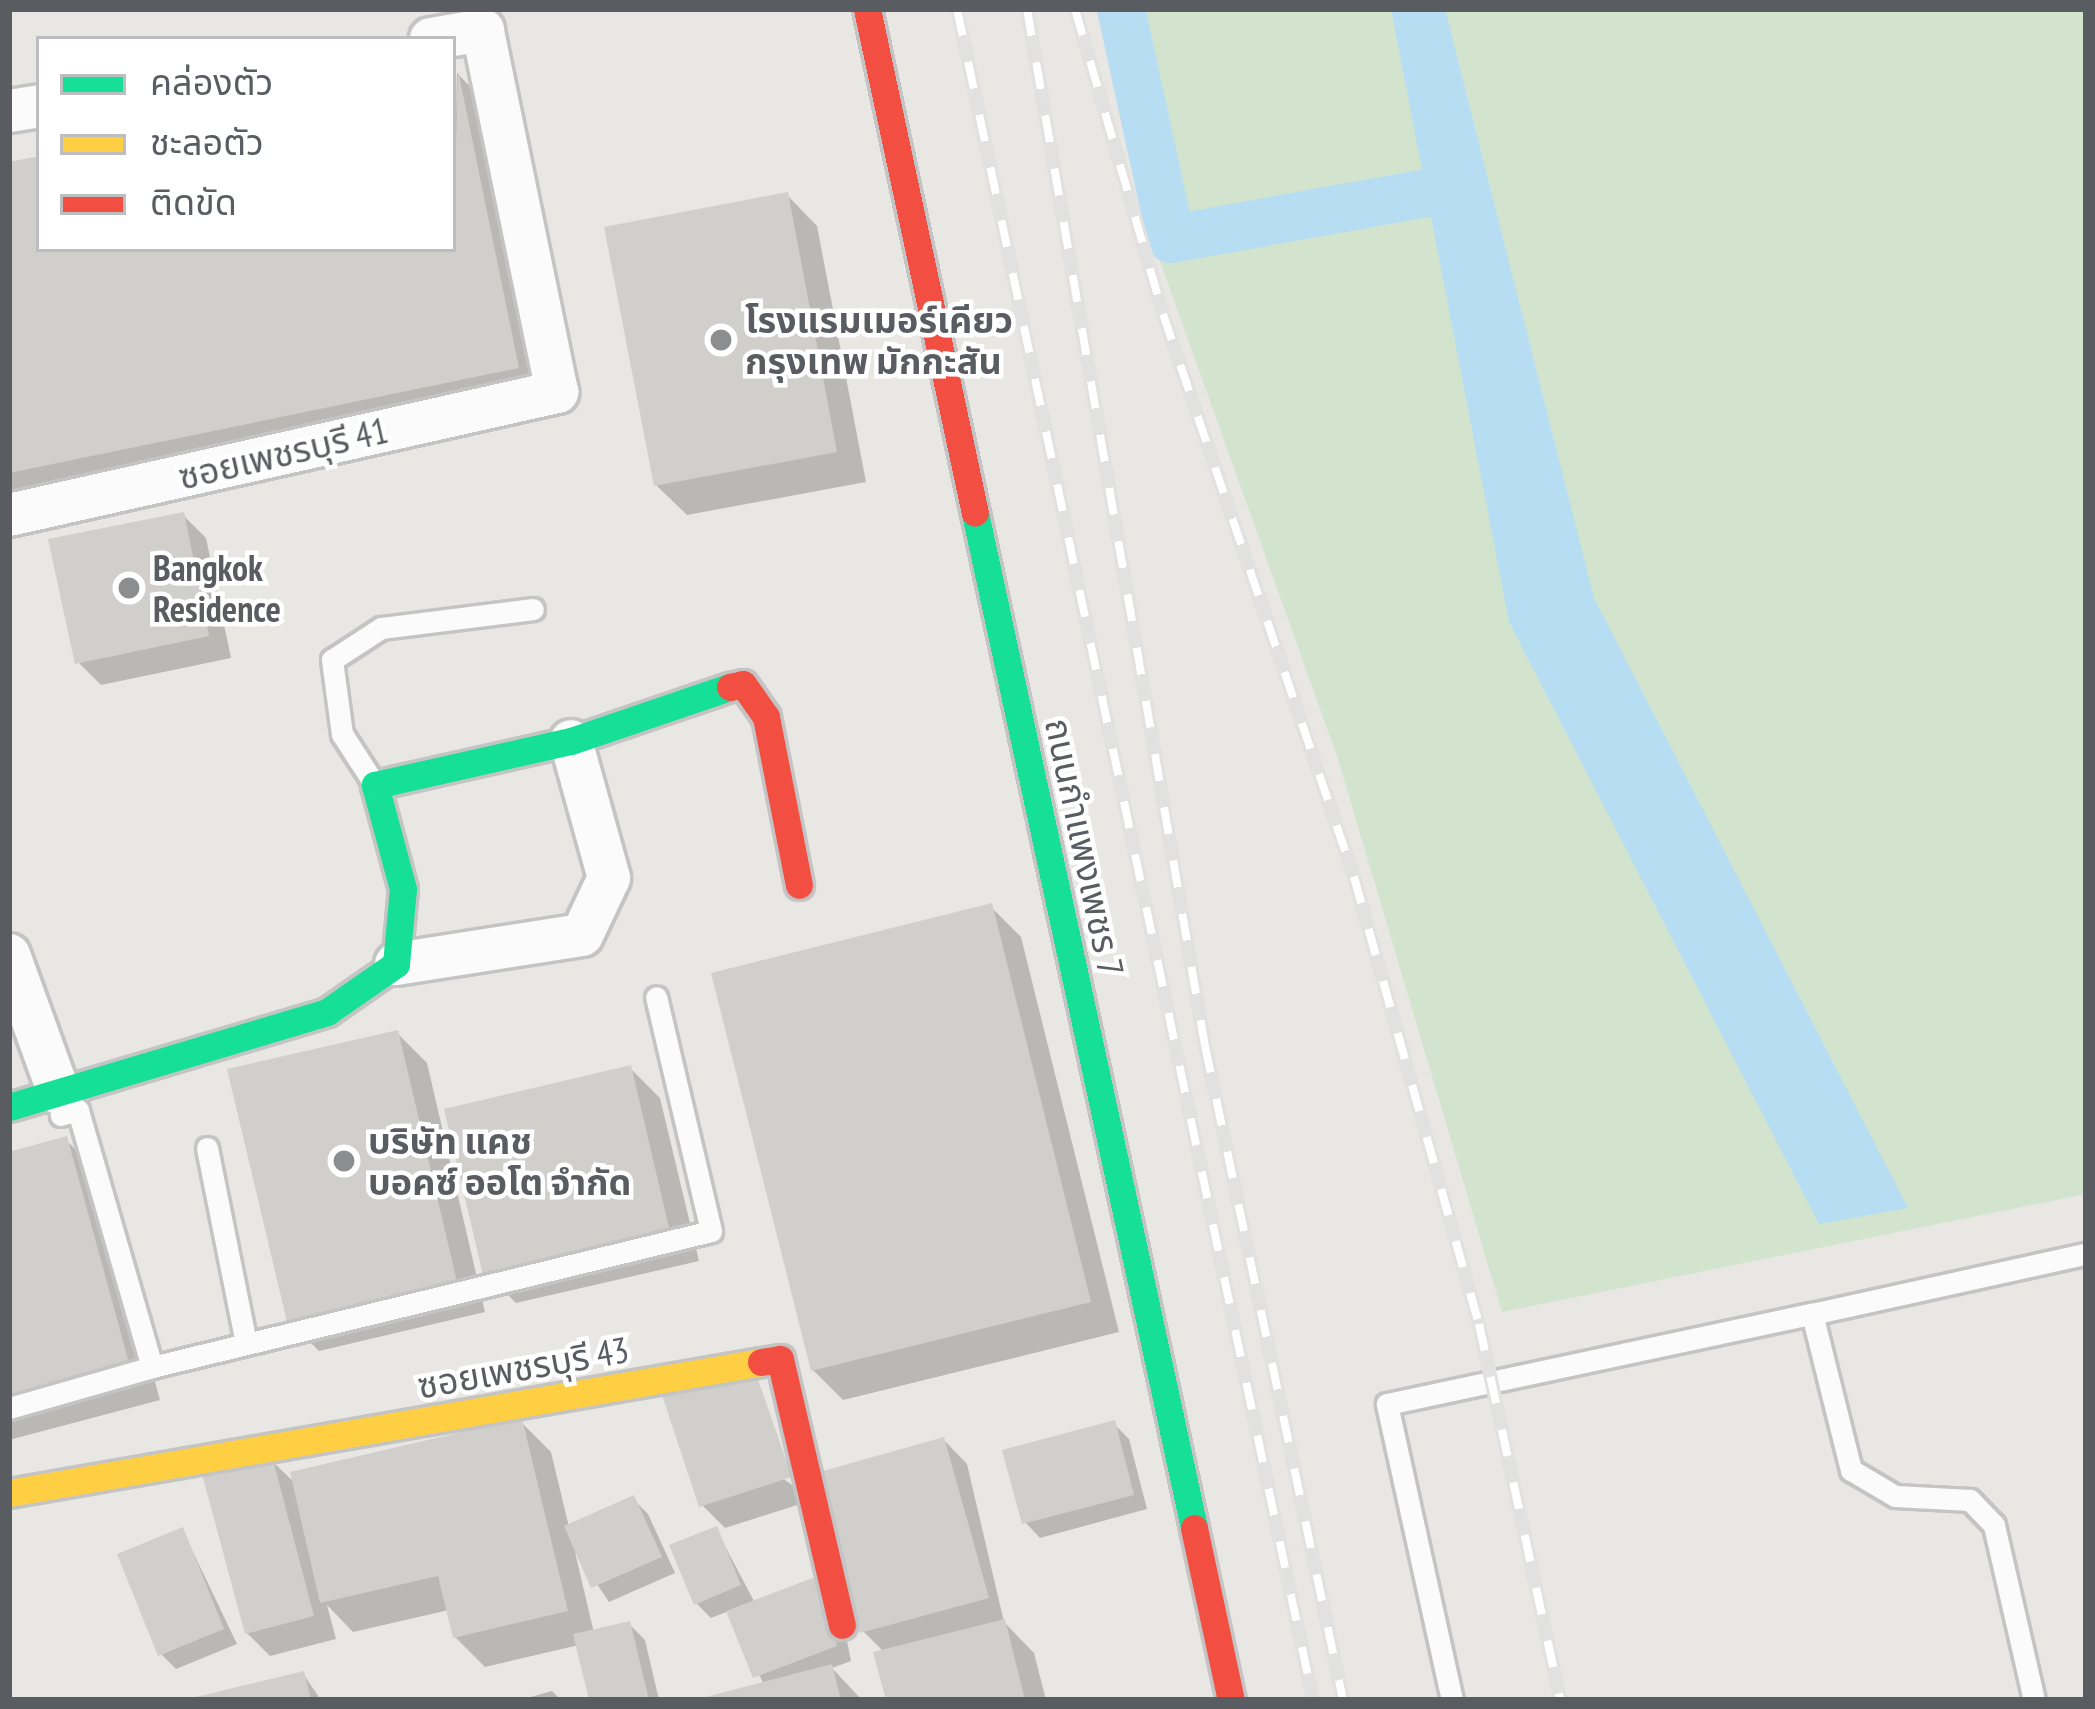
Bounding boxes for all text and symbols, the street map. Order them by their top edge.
legend [36,36,456,252]
text: คล่องตัว [150,58,273,105]
text: ชะลอตัว [150,118,264,165]
text: ติดขัด [150,178,237,225]
place label: โรงแรมเมอร์เคียว กรุงเทพ มักกะสัน [745,297,1013,382]
marker: โรงแรมเมอร์เคียว กรุงเทพ มักกะสัน [708,327,734,353]
street label: ซอยเพชรบุรี 41 [174,408,392,498]
place label: Bangkok Residence [153,545,281,630]
marker: Bangkok Residence [116,575,142,601]
street label: ถนนกำแพงเพชร 7 [1037,714,1133,980]
place label: บริษัท แคช บอคซ์ ออโต จำกัด [368,1118,631,1203]
marker: บริษัท แคช บอคซ์ ออโต จำกัด [331,1148,357,1174]
street label: ซอยเพชรบุรี 43 [414,1327,632,1407]

